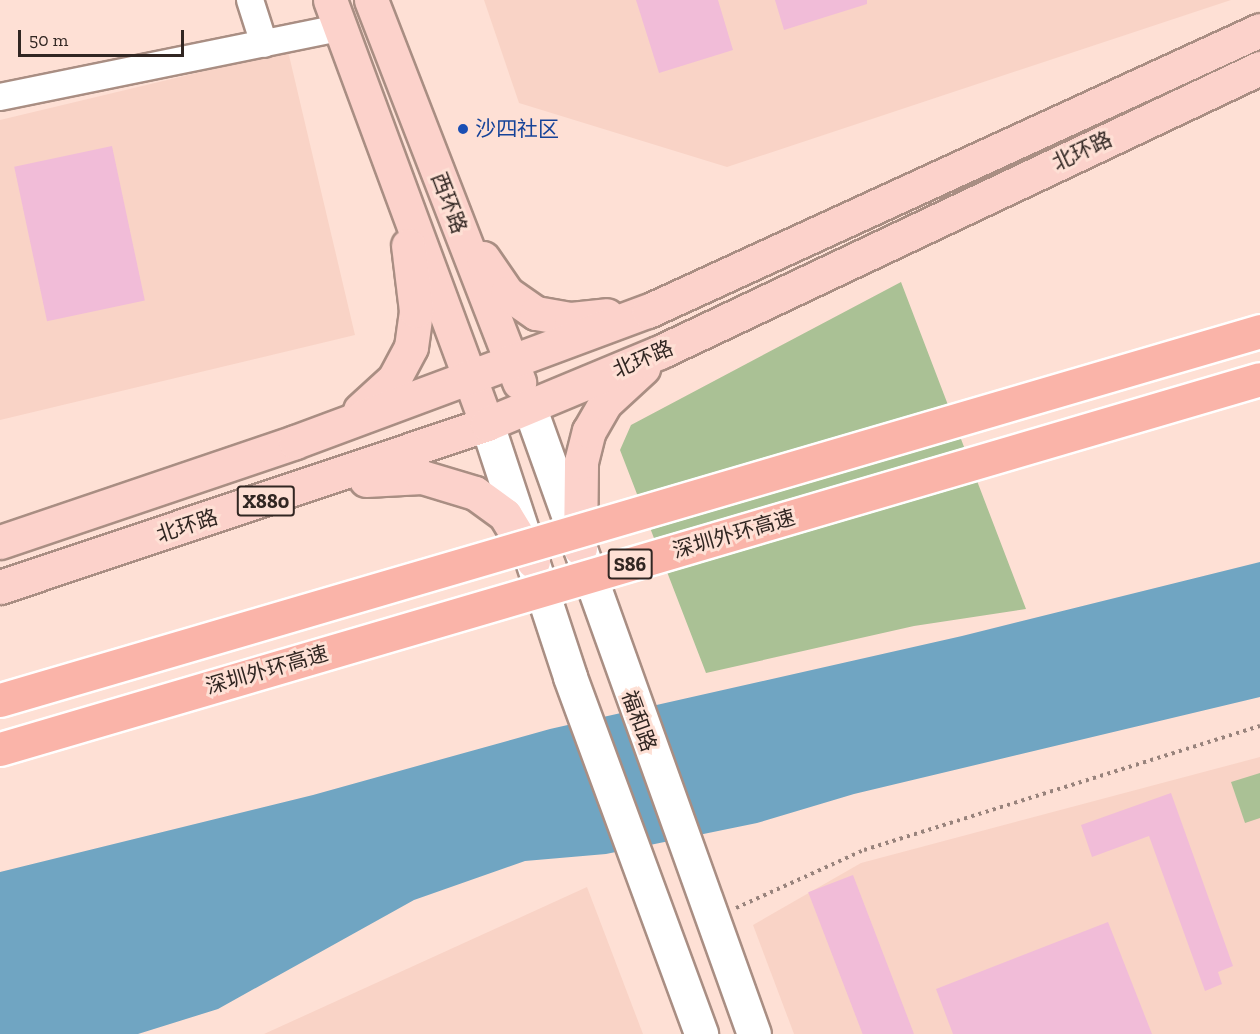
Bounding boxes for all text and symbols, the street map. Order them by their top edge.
scale bar [21,18,188,56]
text: 50 m [29,29,68,51]
place label: 沙四社区 [475,116,559,142]
marker: 沙四社区 [456,122,470,136]
street label: 北环路 [1048,126,1116,176]
street label: 西环路 [426,169,472,237]
street label: 北环路 [609,335,677,383]
road number: X880 [236,484,296,518]
street label: 北环路 [153,504,221,548]
street label: 深圳外环高速 [670,505,798,563]
road number: S86 [608,547,652,581]
street label: 深圳外环高速 [203,641,331,699]
street label: 福和路 [616,687,662,755]

